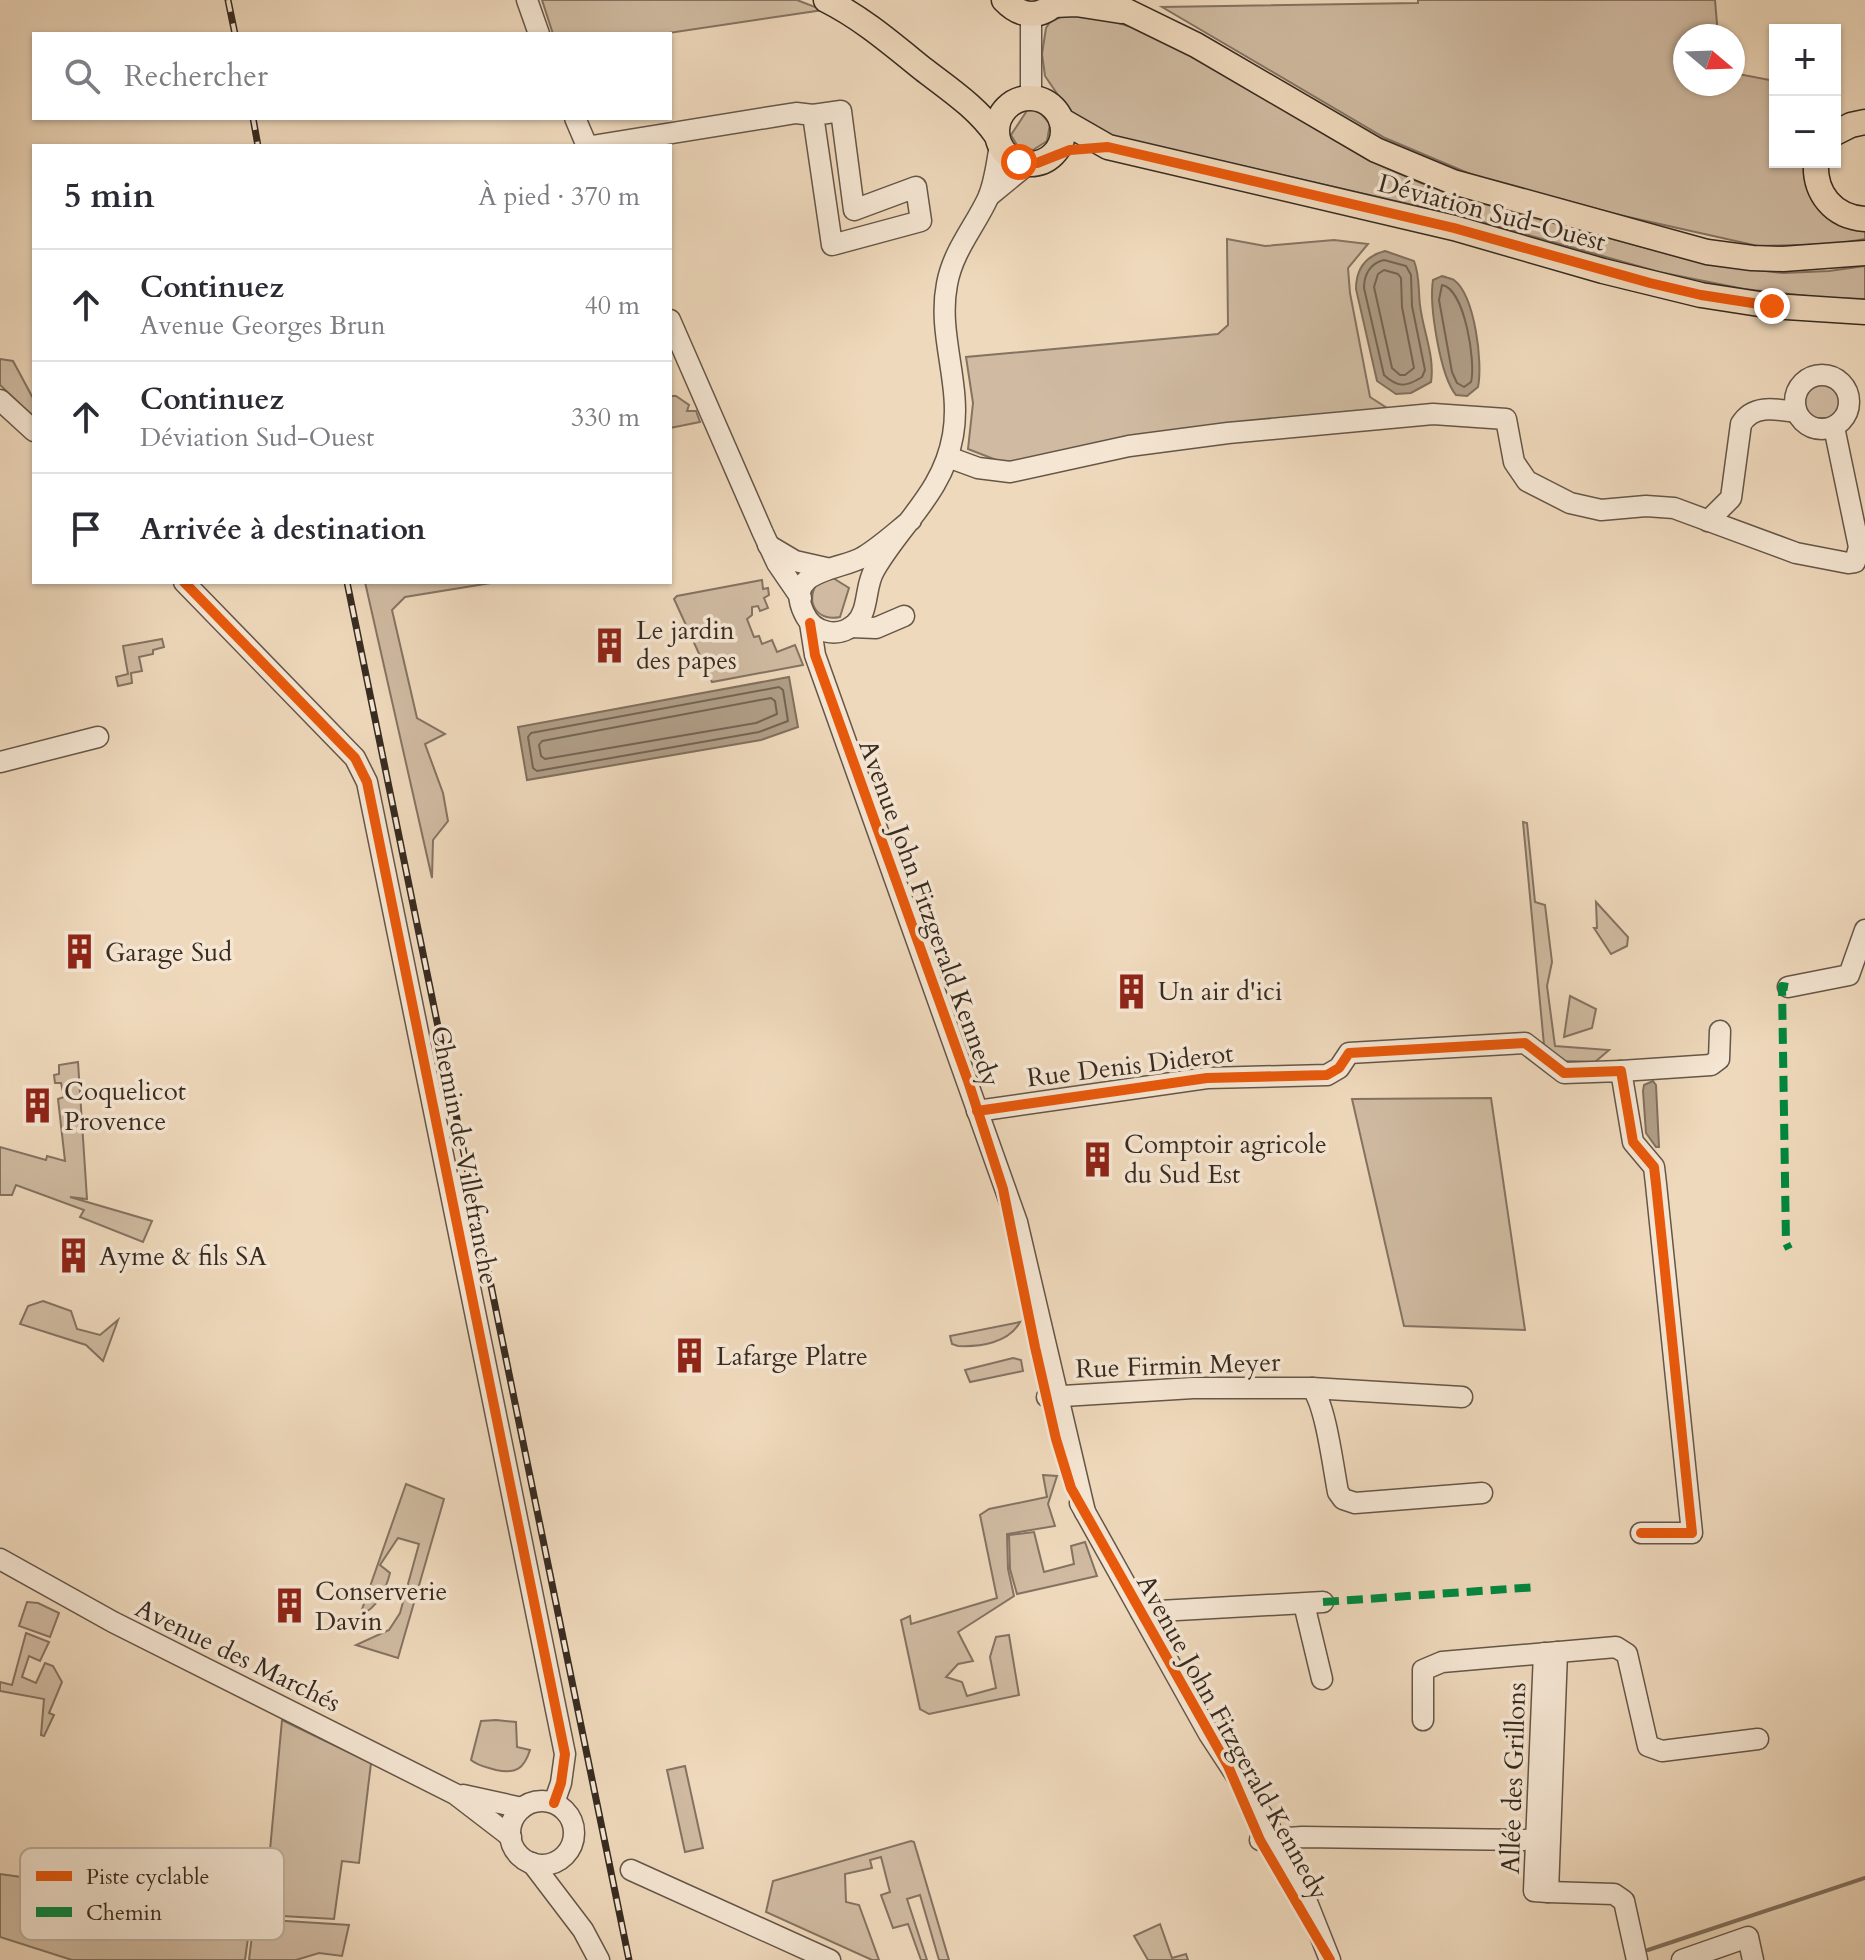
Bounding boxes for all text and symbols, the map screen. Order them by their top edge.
north arrow [1673,24,1745,96]
map controls [1769,24,1841,168]
button: + [1769,24,1841,96]
search box [32,32,672,120]
icon: search [60,54,104,98]
text: Rechercher [124,56,268,97]
button: − [1769,96,1841,168]
route start [1001,144,1037,180]
street label: Déviation Sud-Ouest [1374,165,1609,260]
text: 5 min [64,173,155,219]
text: À pied · 370 m [478,179,640,214]
text: Continuez [140,267,284,308]
icon: ahead [64,283,108,327]
text: 40 m [584,288,640,323]
route end [1754,288,1790,324]
text: Avenue Georges Brun [140,308,385,343]
text: Continuez [140,379,284,420]
icon: ahead [64,395,108,439]
text: 330 m [571,400,640,435]
text: Déviation Sud-Ouest [140,420,374,455]
icon: arrive [64,507,108,551]
text: Arrivée à destination [140,509,426,550]
place label: Le jardin des papes [636,613,737,678]
building icon: Le jardin des papes [591,626,629,664]
street label: Avenue John Fitzgerald Kennedy [850,735,1009,1092]
building icon: Garage Sud [60,933,98,971]
place label: Garage Sud [105,935,232,970]
building icon: Un air d'ici [1113,972,1151,1010]
place label: Un air d'ici [1158,974,1282,1009]
street label: Chemin de Villefranche [422,1023,507,1287]
street label: Rue Denis Diderot [1025,1035,1235,1096]
place label: Coquelicot Provence [64,1074,186,1139]
building icon: Coquelicot Provence [19,1087,57,1125]
place label: Comptoir agricole du Sud Est [1124,1127,1327,1192]
building icon: Comptoir agricole du Sud Est [1079,1140,1117,1178]
building icon: Ayme & fils SA [54,1237,92,1275]
place label: Ayme & fils SA [99,1239,267,1274]
building icon: Lafarge Platre [671,1337,709,1375]
place label: Lafarge Platre [716,1339,868,1374]
street label: Rue Firmin Meyer [1075,1344,1282,1387]
street label: Avenue John Fitzgerald Kennedy [1128,1568,1337,1906]
place label: Conserverie Davin [315,1574,447,1639]
building icon: Conserverie Davin [270,1587,308,1625]
street label: Avenue des Marchés [129,1591,346,1720]
street label: Allée des Grillons [1493,1682,1534,1874]
legend [20,1848,284,1940]
text: Piste cyclable [86,1862,210,1892]
text: Chemin [86,1898,163,1928]

